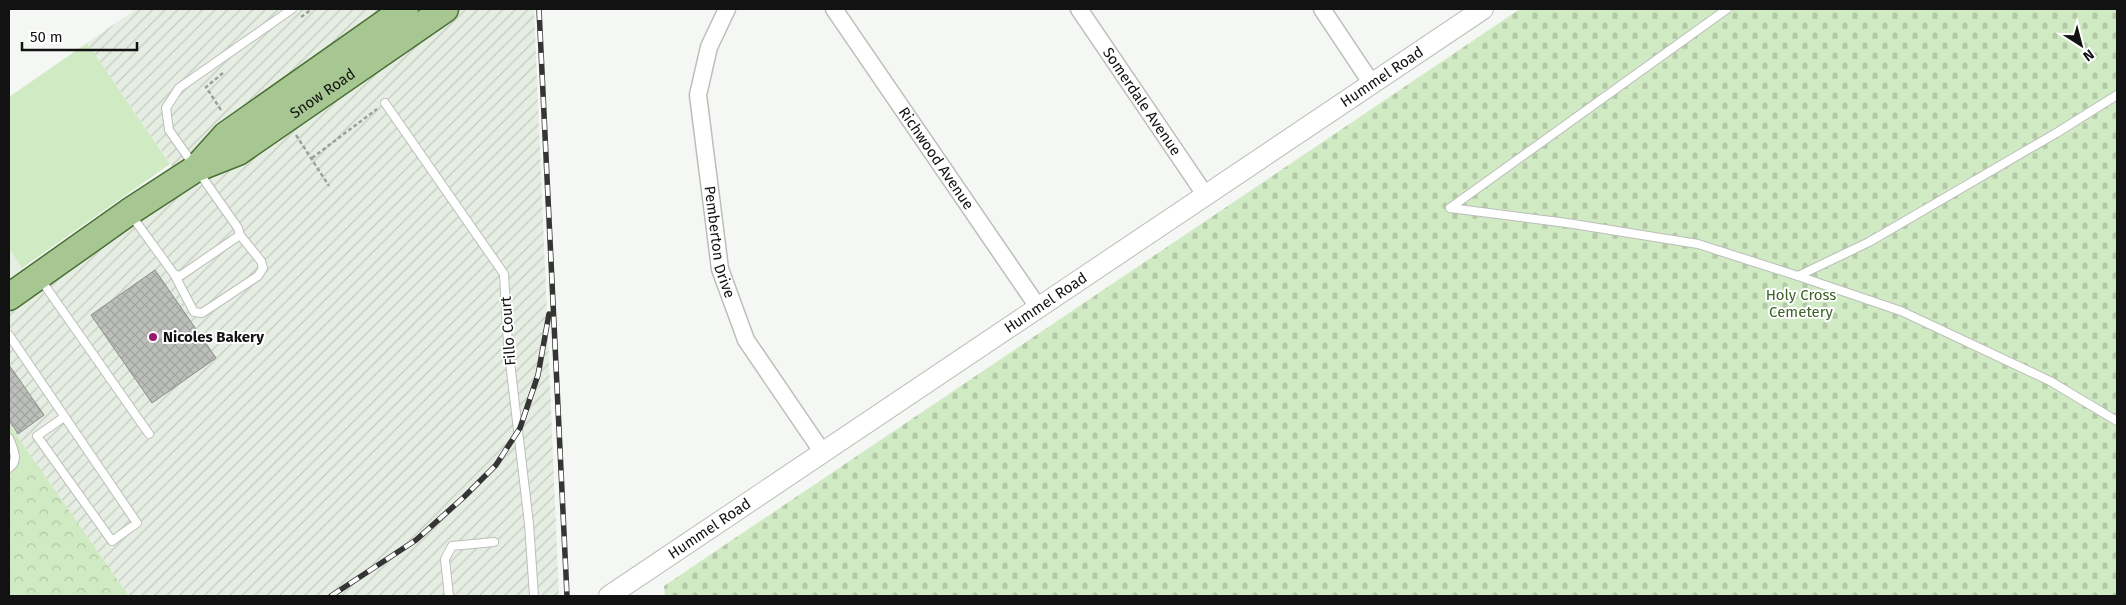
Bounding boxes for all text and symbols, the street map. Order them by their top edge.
scale bar [22,20,138,52]
north arrow [2056,20,2106,70]
text: 50 m [30,28,63,46]
street label: Hummel Road [1337,43,1427,111]
street label: Somerdale Avenue [1099,44,1185,159]
text: N [2080,46,2097,65]
street label: Snow Road [287,65,359,122]
street label: Richwood Avenue [895,104,978,213]
street label: Pemberton Drive [701,185,739,301]
street label: Hummel Road [1001,269,1090,337]
park label: Holy Cross Cemetery [1766,286,1836,321]
street label: Fillo Court [497,295,519,366]
place label: Nicoles Bakery [163,328,264,346]
marker: Nicoles Bakery [147,331,159,343]
street label: Hummel Road [665,494,754,563]

